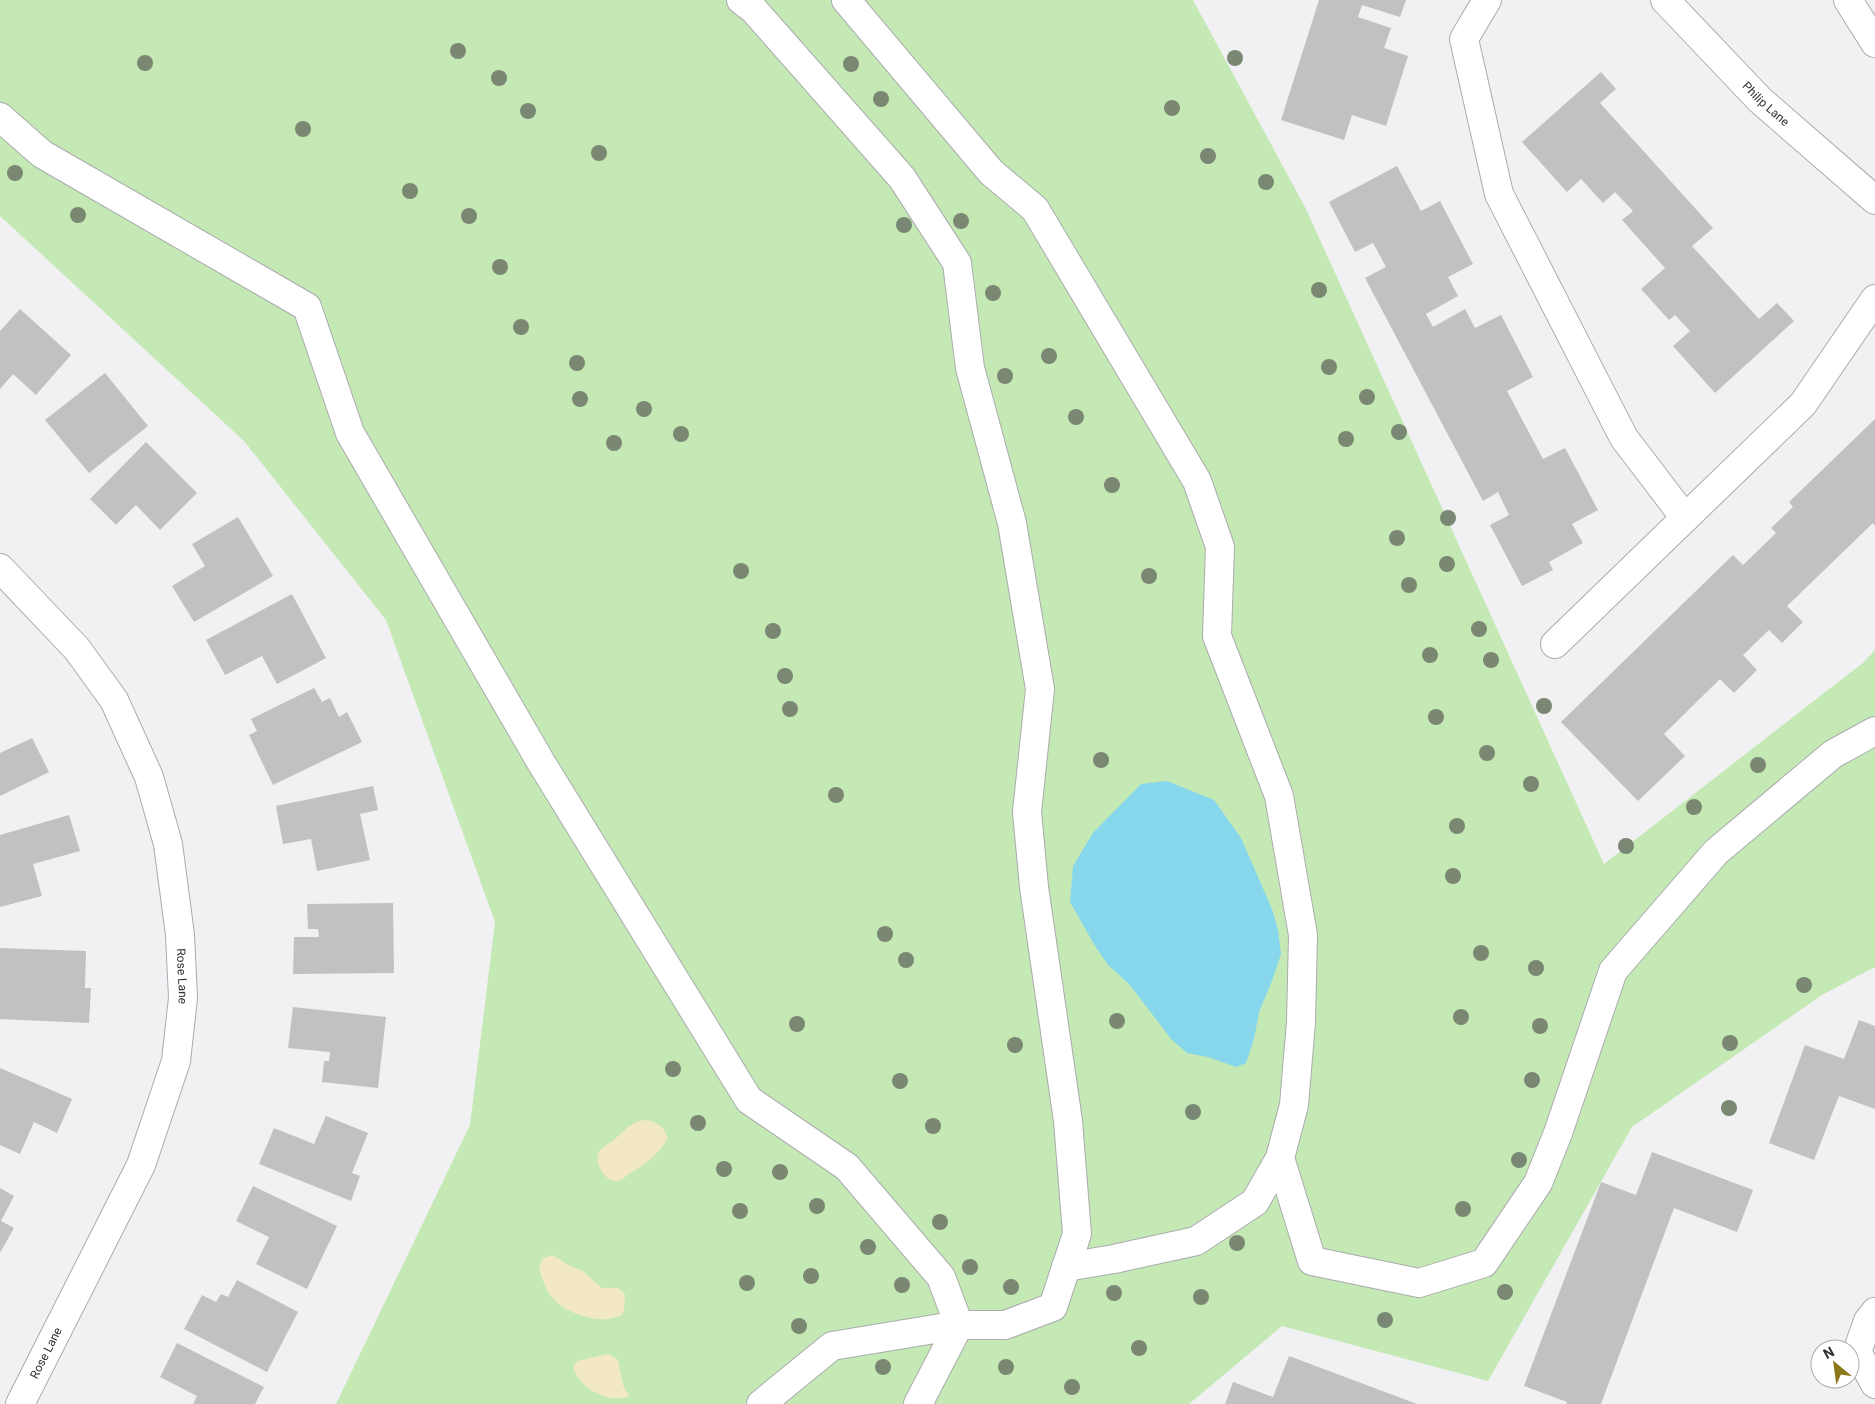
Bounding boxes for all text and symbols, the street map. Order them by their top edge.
street label: Philip Lane [1740,79,1792,129]
street label: Rose Lane [174,948,190,1005]
street label: Rose Lane [27,1325,65,1381]
north arrow [1810,1339,1860,1389]
text: N [1820,1343,1837,1362]

